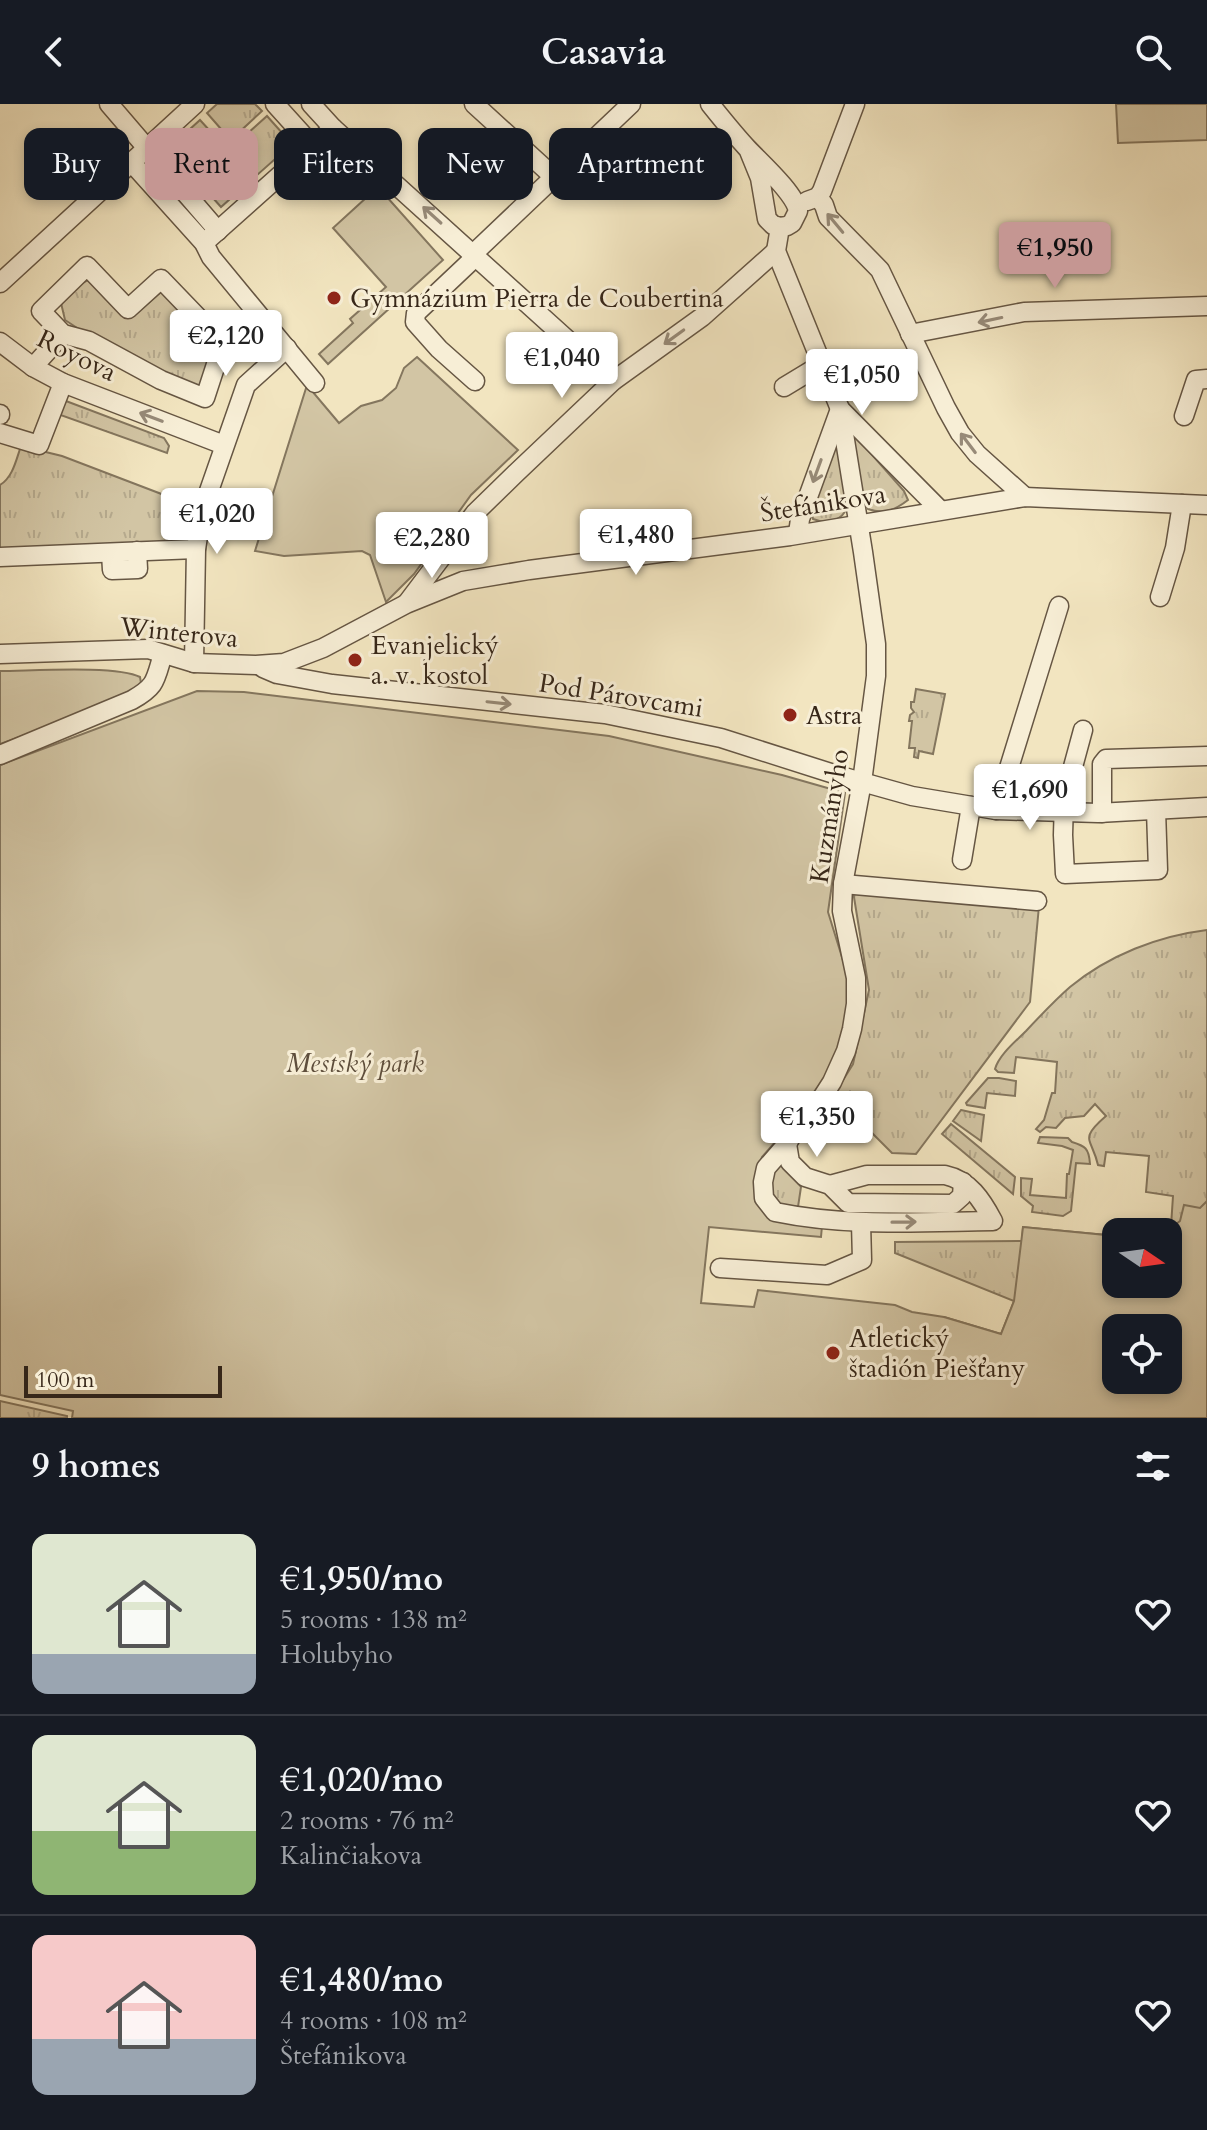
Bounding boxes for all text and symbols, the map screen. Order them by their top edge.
text: Casavia [541,28,666,77]
icon: back [32,30,76,74]
icon: search [1131,30,1175,74]
chip: Buy [24,128,129,200]
chip: Rent [145,128,258,200]
chip: Filters [274,128,402,200]
chip: New [418,128,533,200]
chip: Apartment [549,128,732,200]
one-way arrow [422,207,442,225]
one-way arrow [826,214,844,234]
pin: €1,950 [990,222,1120,290]
text: €1,950 [1017,230,1093,265]
place label: Gymnázium Pierra de Coubertina [350,281,724,316]
marker: Gymnázium Pierra de Coubertina [325,289,343,307]
pin: €2,120 [161,310,291,378]
one-way arrow [978,313,1003,328]
text: €2,120 [188,318,264,353]
street label: Royova [31,321,122,390]
one-way arrow [664,329,686,345]
pin: €1,040 [497,332,627,400]
text: €1,040 [524,340,600,375]
pin: €1,050 [797,349,927,417]
text: €1,050 [824,357,900,392]
one-way arrow [139,409,164,423]
one-way arrow [960,433,977,455]
one-way arrow [809,459,823,483]
street label: Štefánikova [758,476,888,531]
pin: €1,020 [152,488,282,556]
text: €1,020 [179,496,255,531]
pin: €1,480 [571,509,701,577]
pin: €2,280 [367,512,497,580]
text: €1,480 [598,517,674,552]
text: €2,280 [394,520,470,555]
street label: Winterova [117,609,240,656]
place label: Evanjelický a. v. kostol [371,628,499,693]
marker: Evanjelický a. v. kostol [346,651,364,669]
street label: Pod Párovcami [536,665,706,726]
one-way arrow [485,695,512,710]
place label: Astra [806,698,862,733]
marker: Astra [781,706,799,724]
street label: Kuzmányho [802,747,857,886]
pin: €1,690 [965,764,1095,832]
text: €1,690 [992,772,1068,807]
park label: Mestský park [286,1046,424,1081]
pin: €1,350 [752,1091,882,1159]
text: €1,350 [779,1099,855,1134]
one-way arrow [890,1214,917,1230]
north arrow [1102,1218,1182,1298]
map controls [1102,1218,1182,1394]
button: locate [1102,1314,1182,1394]
place label: Atletický štadión Piešťany [849,1321,1025,1386]
marker: Atletický štadión Piešťany [824,1344,842,1362]
scale bar [24,1362,222,1398]
text: 100 m [36,1365,94,1395]
text: 9 homes [32,1443,160,1489]
icon: filters [1131,1444,1175,1488]
text: €1,950/mo [280,1556,443,1602]
icon: home [96,1566,192,1662]
icon: heart [1131,1592,1175,1636]
text: 5 rooms · 138 m² [280,1602,467,1637]
text: Holubyho [280,1637,393,1672]
text: €1,020/mo [280,1757,443,1803]
icon: home [96,1767,192,1863]
icon: heart [1131,1793,1175,1837]
text: 2 rooms · 76 m² [280,1803,453,1838]
text: Kalinčiakova [280,1838,422,1873]
text: €1,480/mo [280,1957,443,2003]
icon: home [96,1967,192,2063]
icon: heart [1131,1993,1175,2037]
text: 4 rooms · 108 m² [280,2003,467,2038]
text: Štefánikova [280,2038,407,2073]

